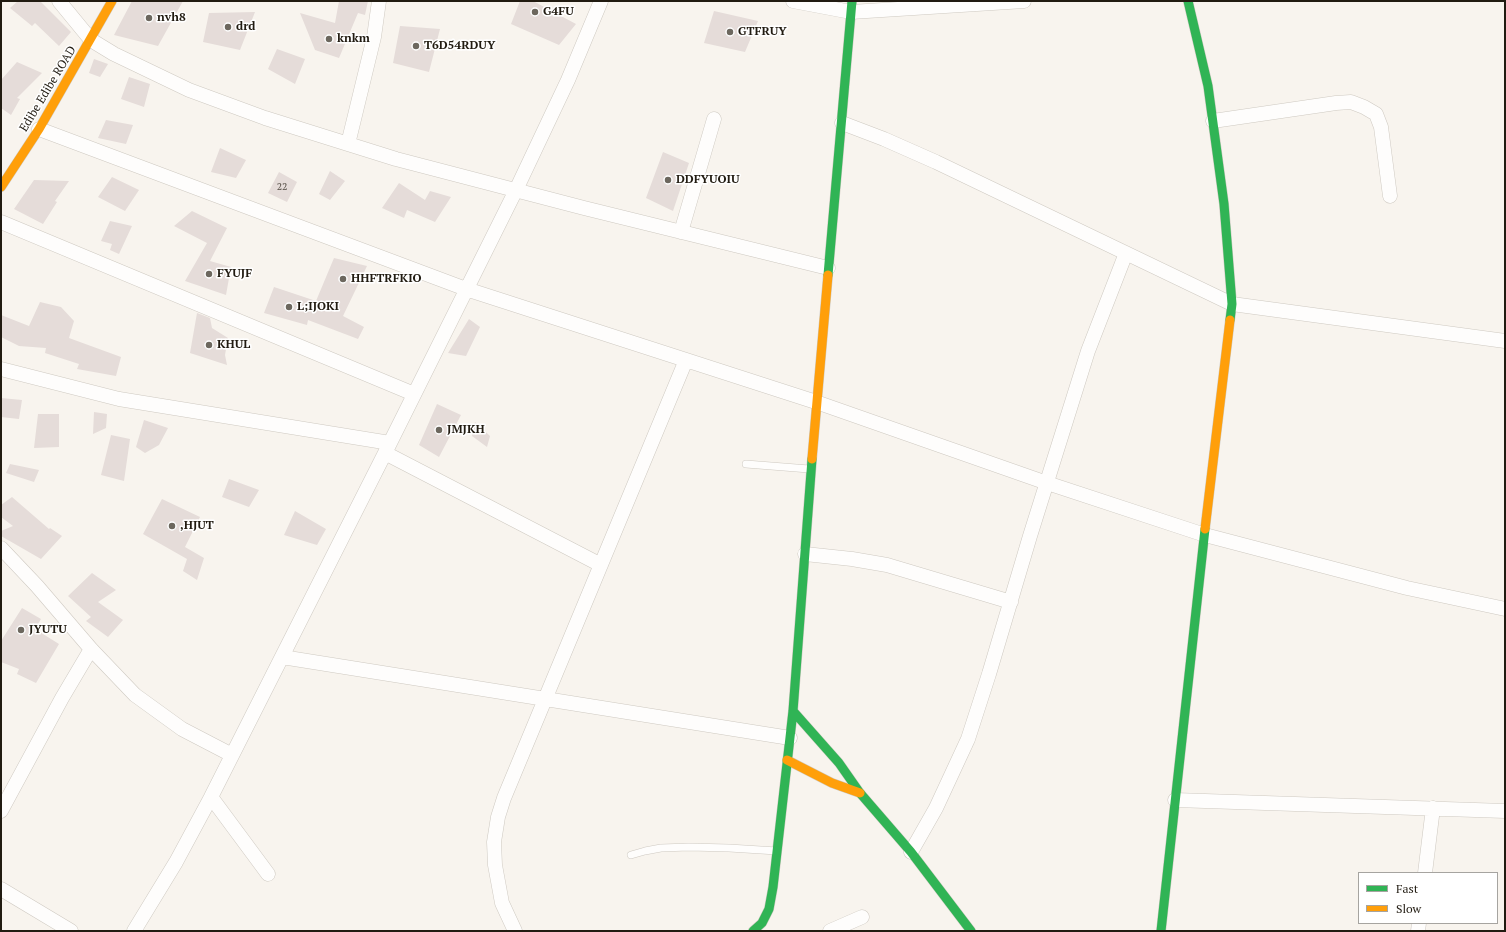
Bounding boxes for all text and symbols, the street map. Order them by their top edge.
place label: G4FU [543,5,574,19]
marker: G4FU [530,7,540,17]
place label: nvh8 [157,11,186,25]
marker: nvh8 [144,13,154,23]
place label: drd [236,20,256,34]
marker: drd [223,22,233,32]
place label: GTFRUY [738,25,787,39]
marker: GTFRUY [725,27,735,37]
place label: knkm [337,32,370,46]
marker: knkm [324,34,334,44]
place label: T6D54RDUY [424,39,495,53]
marker: T6D54RDUY [411,41,421,51]
street label: Edibe Edibe ROAD [17,43,79,135]
place label: DDFYUOIU [676,173,740,187]
marker: DDFYUOIU [663,175,673,185]
house number: 22 [277,181,287,193]
place label: FYUJF [217,267,252,281]
marker: FYUJF [204,269,214,279]
place label: HHFTRFKIO [351,272,422,286]
marker: HHFTRFKIO [338,274,348,284]
place label: L;IJOKI [297,300,339,314]
marker: L;IJOKI [284,302,294,312]
place label: KHUL [217,338,250,352]
marker: KHUL [204,340,214,350]
place label: JMJKH [447,423,485,437]
marker: JMJKH [434,425,444,435]
place label: ,HJUT [180,519,214,533]
marker: ,HJUT [167,521,177,531]
place label: JYUTU [29,623,67,637]
marker: JYUTU [16,625,26,635]
legend [1358,872,1498,924]
text: Fast [1396,881,1418,896]
text: Slow [1396,901,1421,916]

